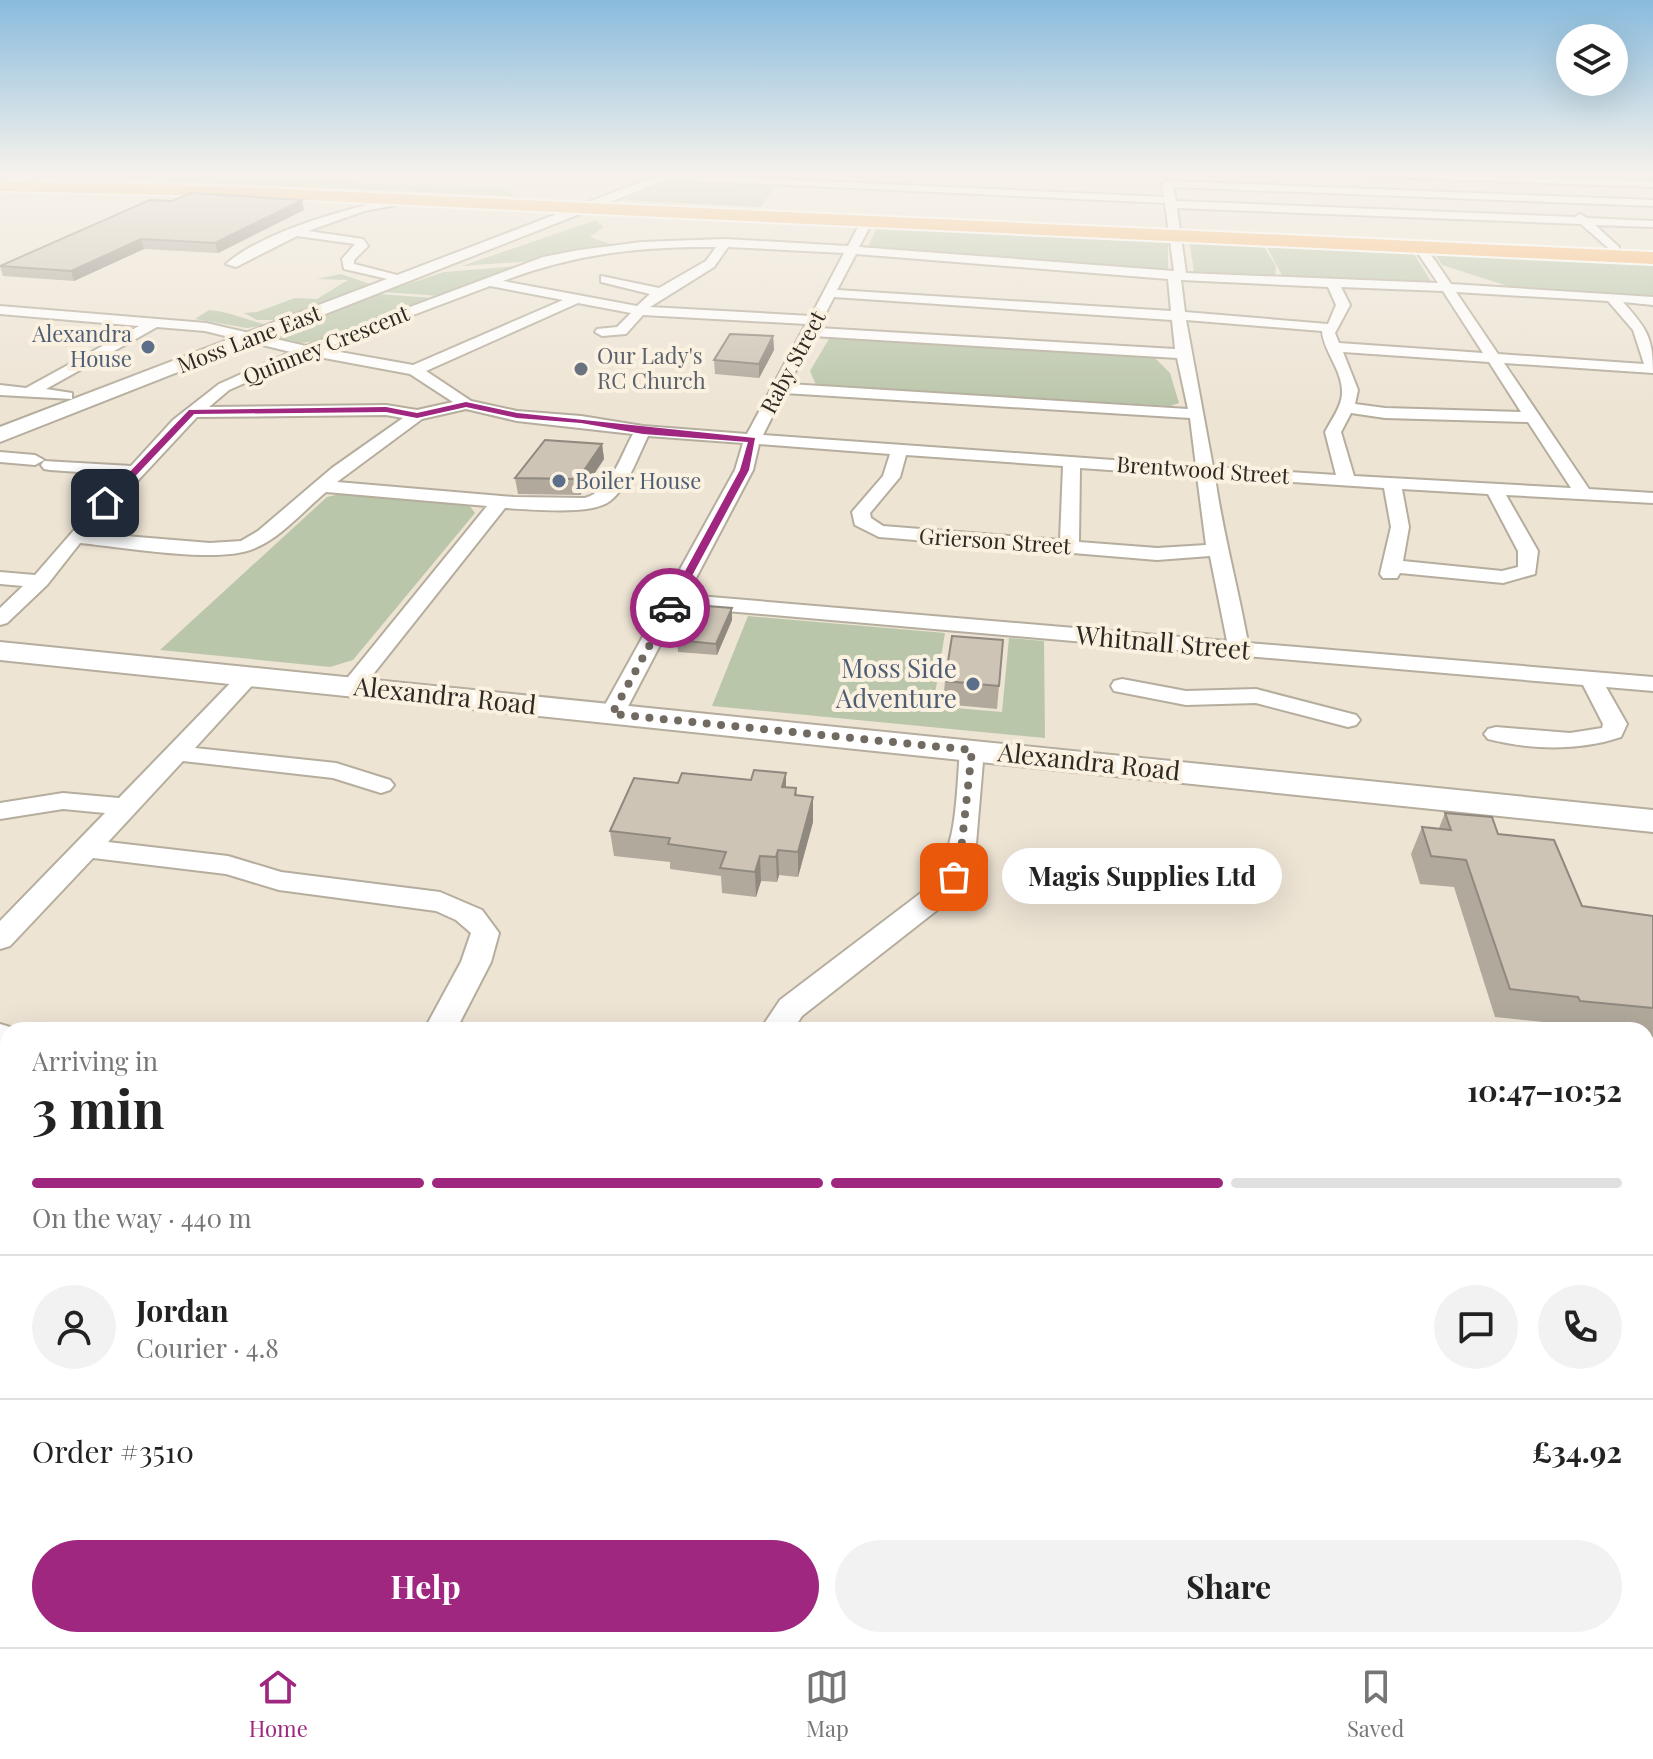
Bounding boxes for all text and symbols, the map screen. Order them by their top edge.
map controls [1556,24,1628,96]
button: layers [1556,24,1628,96]
street label: Moss Lane East [173,296,326,379]
street label: Quinney Crescent [238,297,414,391]
street label: Raby Street [752,304,832,418]
place label: Alexandra House [31,318,132,373]
marker: Alexandra House [139,338,157,356]
place label: Our Lady's RC Church [597,340,706,395]
marker: Our Lady's RC Church [572,360,590,378]
street label: Brentwood Street [1116,448,1292,490]
place label: Boiler House [575,465,701,495]
pin [71,469,139,537]
marker: Boiler House [550,472,568,490]
icon: home [83,481,127,525]
street label: Grierson Street [918,520,1073,560]
courier [630,568,710,648]
icon: car [648,586,692,630]
street label: Whitnall Street [1073,616,1253,667]
place label: Moss Side Adventure [835,650,957,715]
street label: Alexandra Road [351,667,538,721]
marker: Moss Side Adventure [964,675,982,693]
street label: Alexandra Road [995,733,1182,787]
pin [920,843,988,911]
callout: Magis Supplies Ltd [1002,849,1282,905]
icon: bag [932,855,976,899]
text: Magis Supplies Ltd [1028,858,1256,893]
text: Arriving in [32,1043,158,1078]
text: 10:47–10:52 [1467,1070,1622,1110]
text: 3 min [32,1073,165,1142]
text: On the way · 440 m [32,1200,252,1235]
button: person [32,1285,116,1369]
button: chat [1434,1285,1518,1369]
button: phone [1538,1285,1622,1369]
text: Jordan [136,1290,229,1330]
text: Courier · 4.8 [136,1330,279,1365]
text: Order #3510 [32,1431,194,1471]
text: £34.92 [1532,1431,1622,1471]
button: Help [32,1540,819,1632]
button: Share [835,1540,1622,1632]
tab: Home [249,1665,308,1743]
tab: Map [805,1665,849,1743]
tab: Saved [1347,1665,1404,1743]

